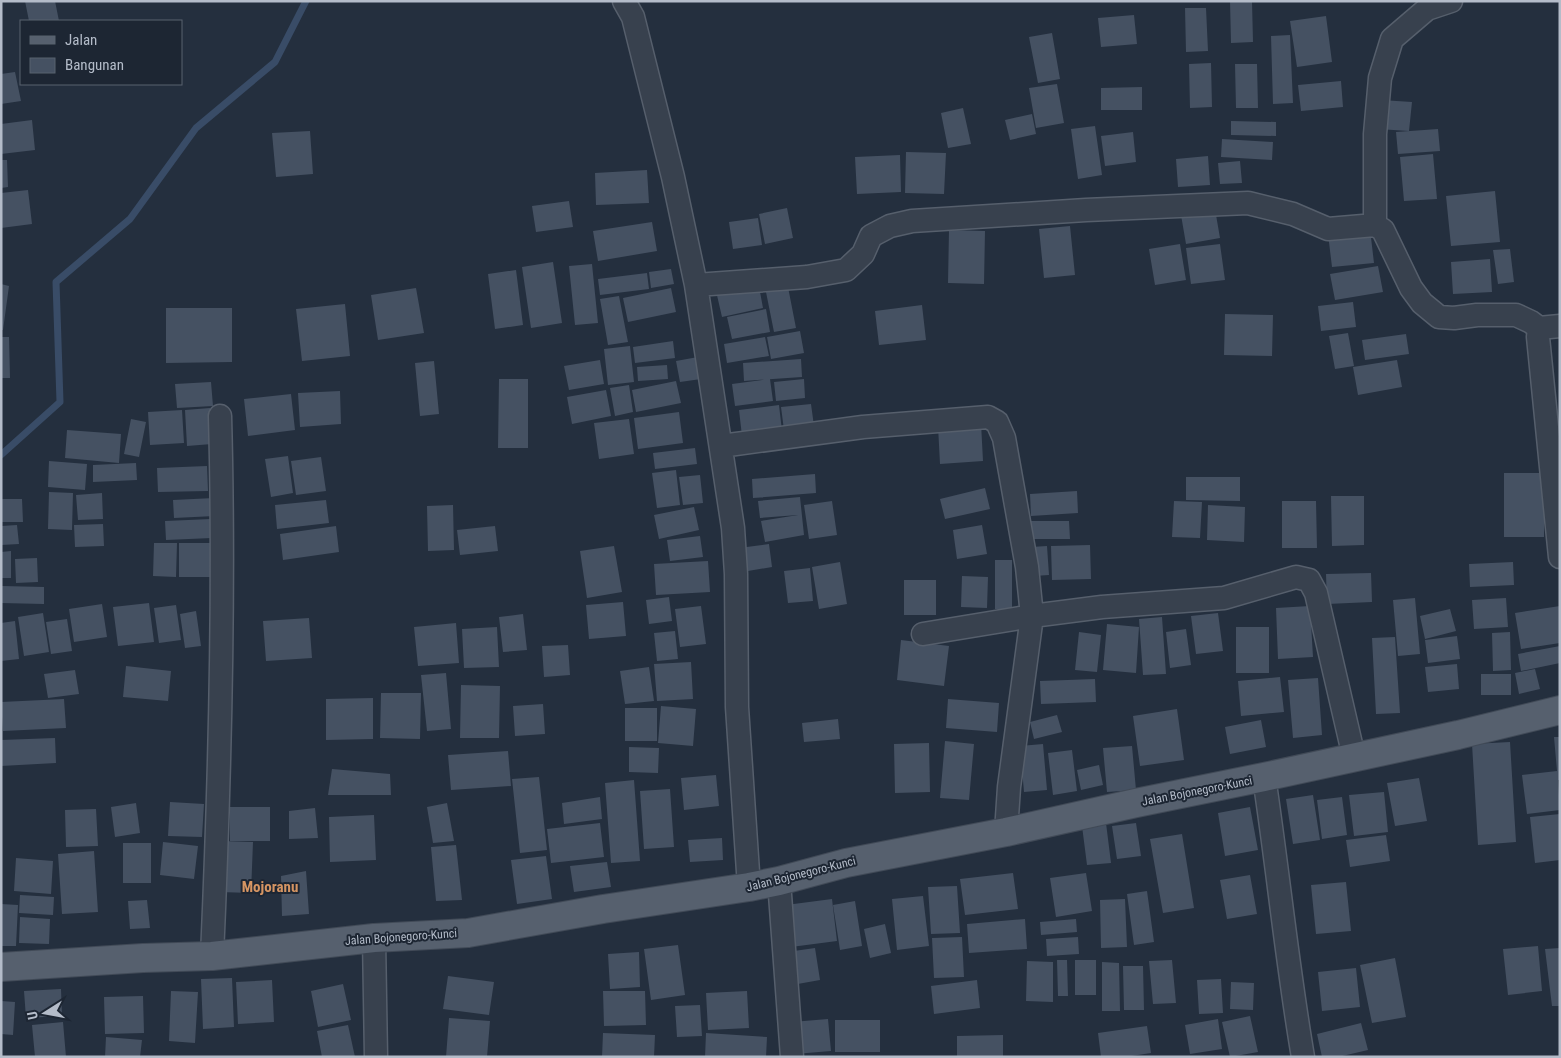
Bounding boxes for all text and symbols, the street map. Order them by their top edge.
legend [20,20,182,85]
text: Jalan [65,31,97,49]
text: Bangunan [65,56,124,74]
street label: Jalan Bojonegoro-Kunci [1141,773,1253,809]
street label: Jalan Bojonegoro-Kunci [745,854,857,894]
district label: Mojoranu [242,878,298,896]
street label: Jalan Bojonegoro-Kunci [345,926,457,948]
north arrow [20,988,70,1038]
text: U [24,1010,41,1021]

